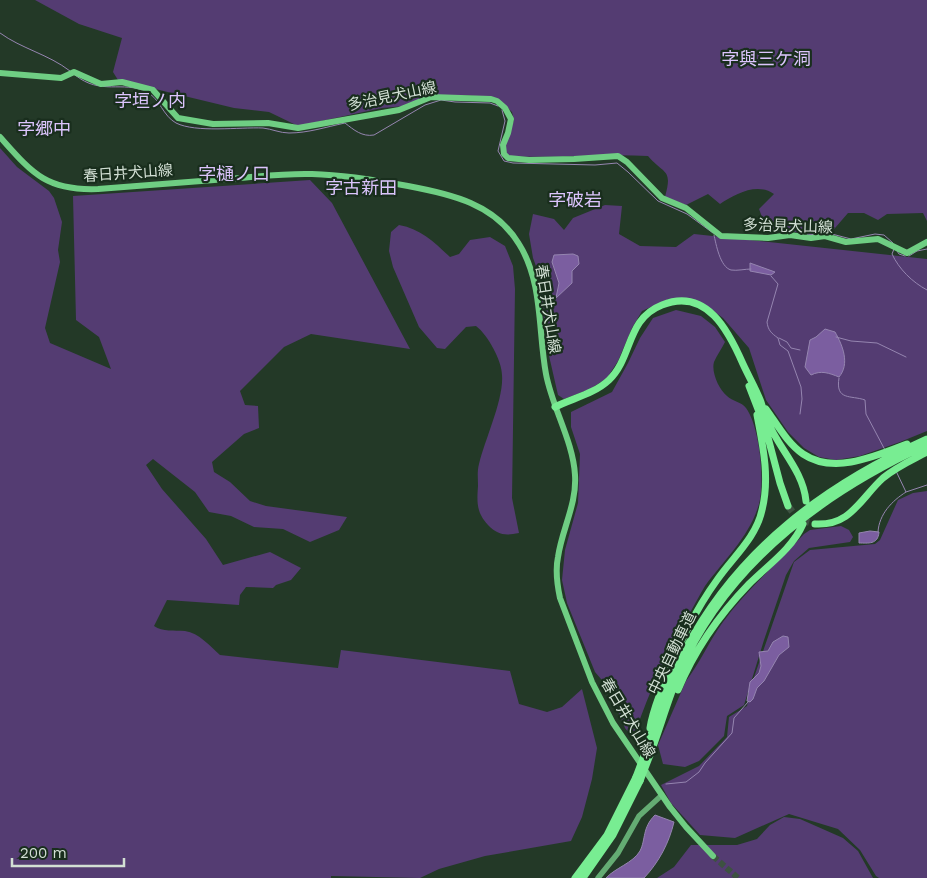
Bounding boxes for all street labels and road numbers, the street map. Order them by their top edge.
street label: 多治見犬山線 [346,78,438,114]
street label: 春日井犬山線 [82,161,174,185]
street label: 多治見犬山線 [743,215,833,237]
street label: 春日井犬山線 [532,263,564,355]
street label: 中央自動車道 [644,609,700,697]
street label: 春日井犬山線 [597,675,659,761]

